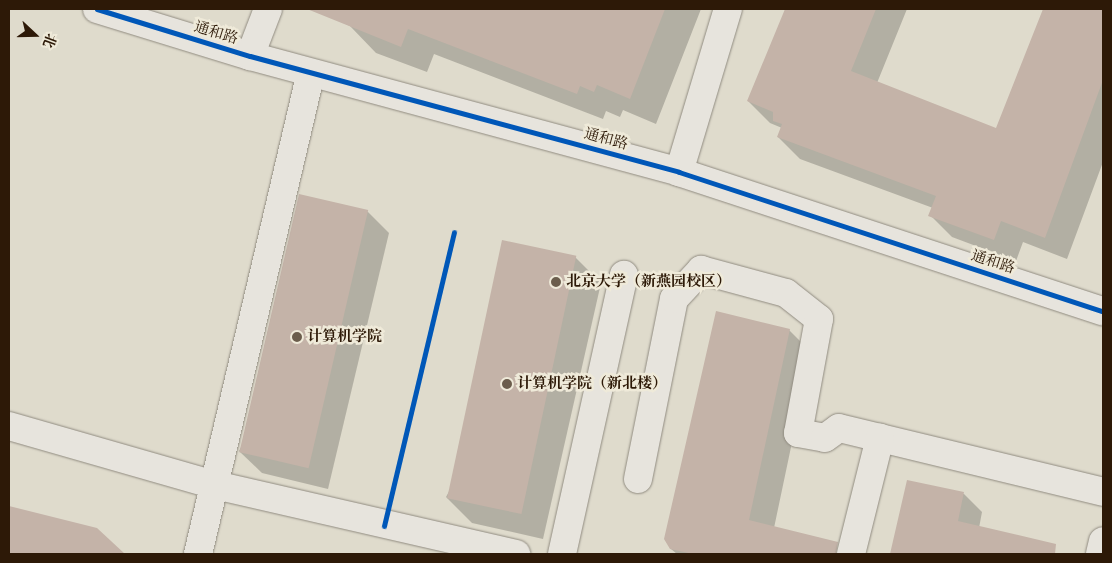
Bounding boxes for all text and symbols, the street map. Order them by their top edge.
north arrow [10,10,60,60]
street label: 通和路 [192,18,240,48]
text: 北 [39,31,60,50]
street label: 通和路 [582,124,630,154]
street label: 通和路 [969,246,1017,278]
place label: 北京大学（新燕园校区） [566,273,731,291]
marker: 北京大学（新燕园校区） [550,276,562,288]
place label: 计算机学院 [307,328,382,346]
marker: 计算机学院 [291,331,303,343]
place label: 计算机学院（新北楼） [517,375,667,393]
marker: 计算机学院（新北楼） [501,378,513,390]

